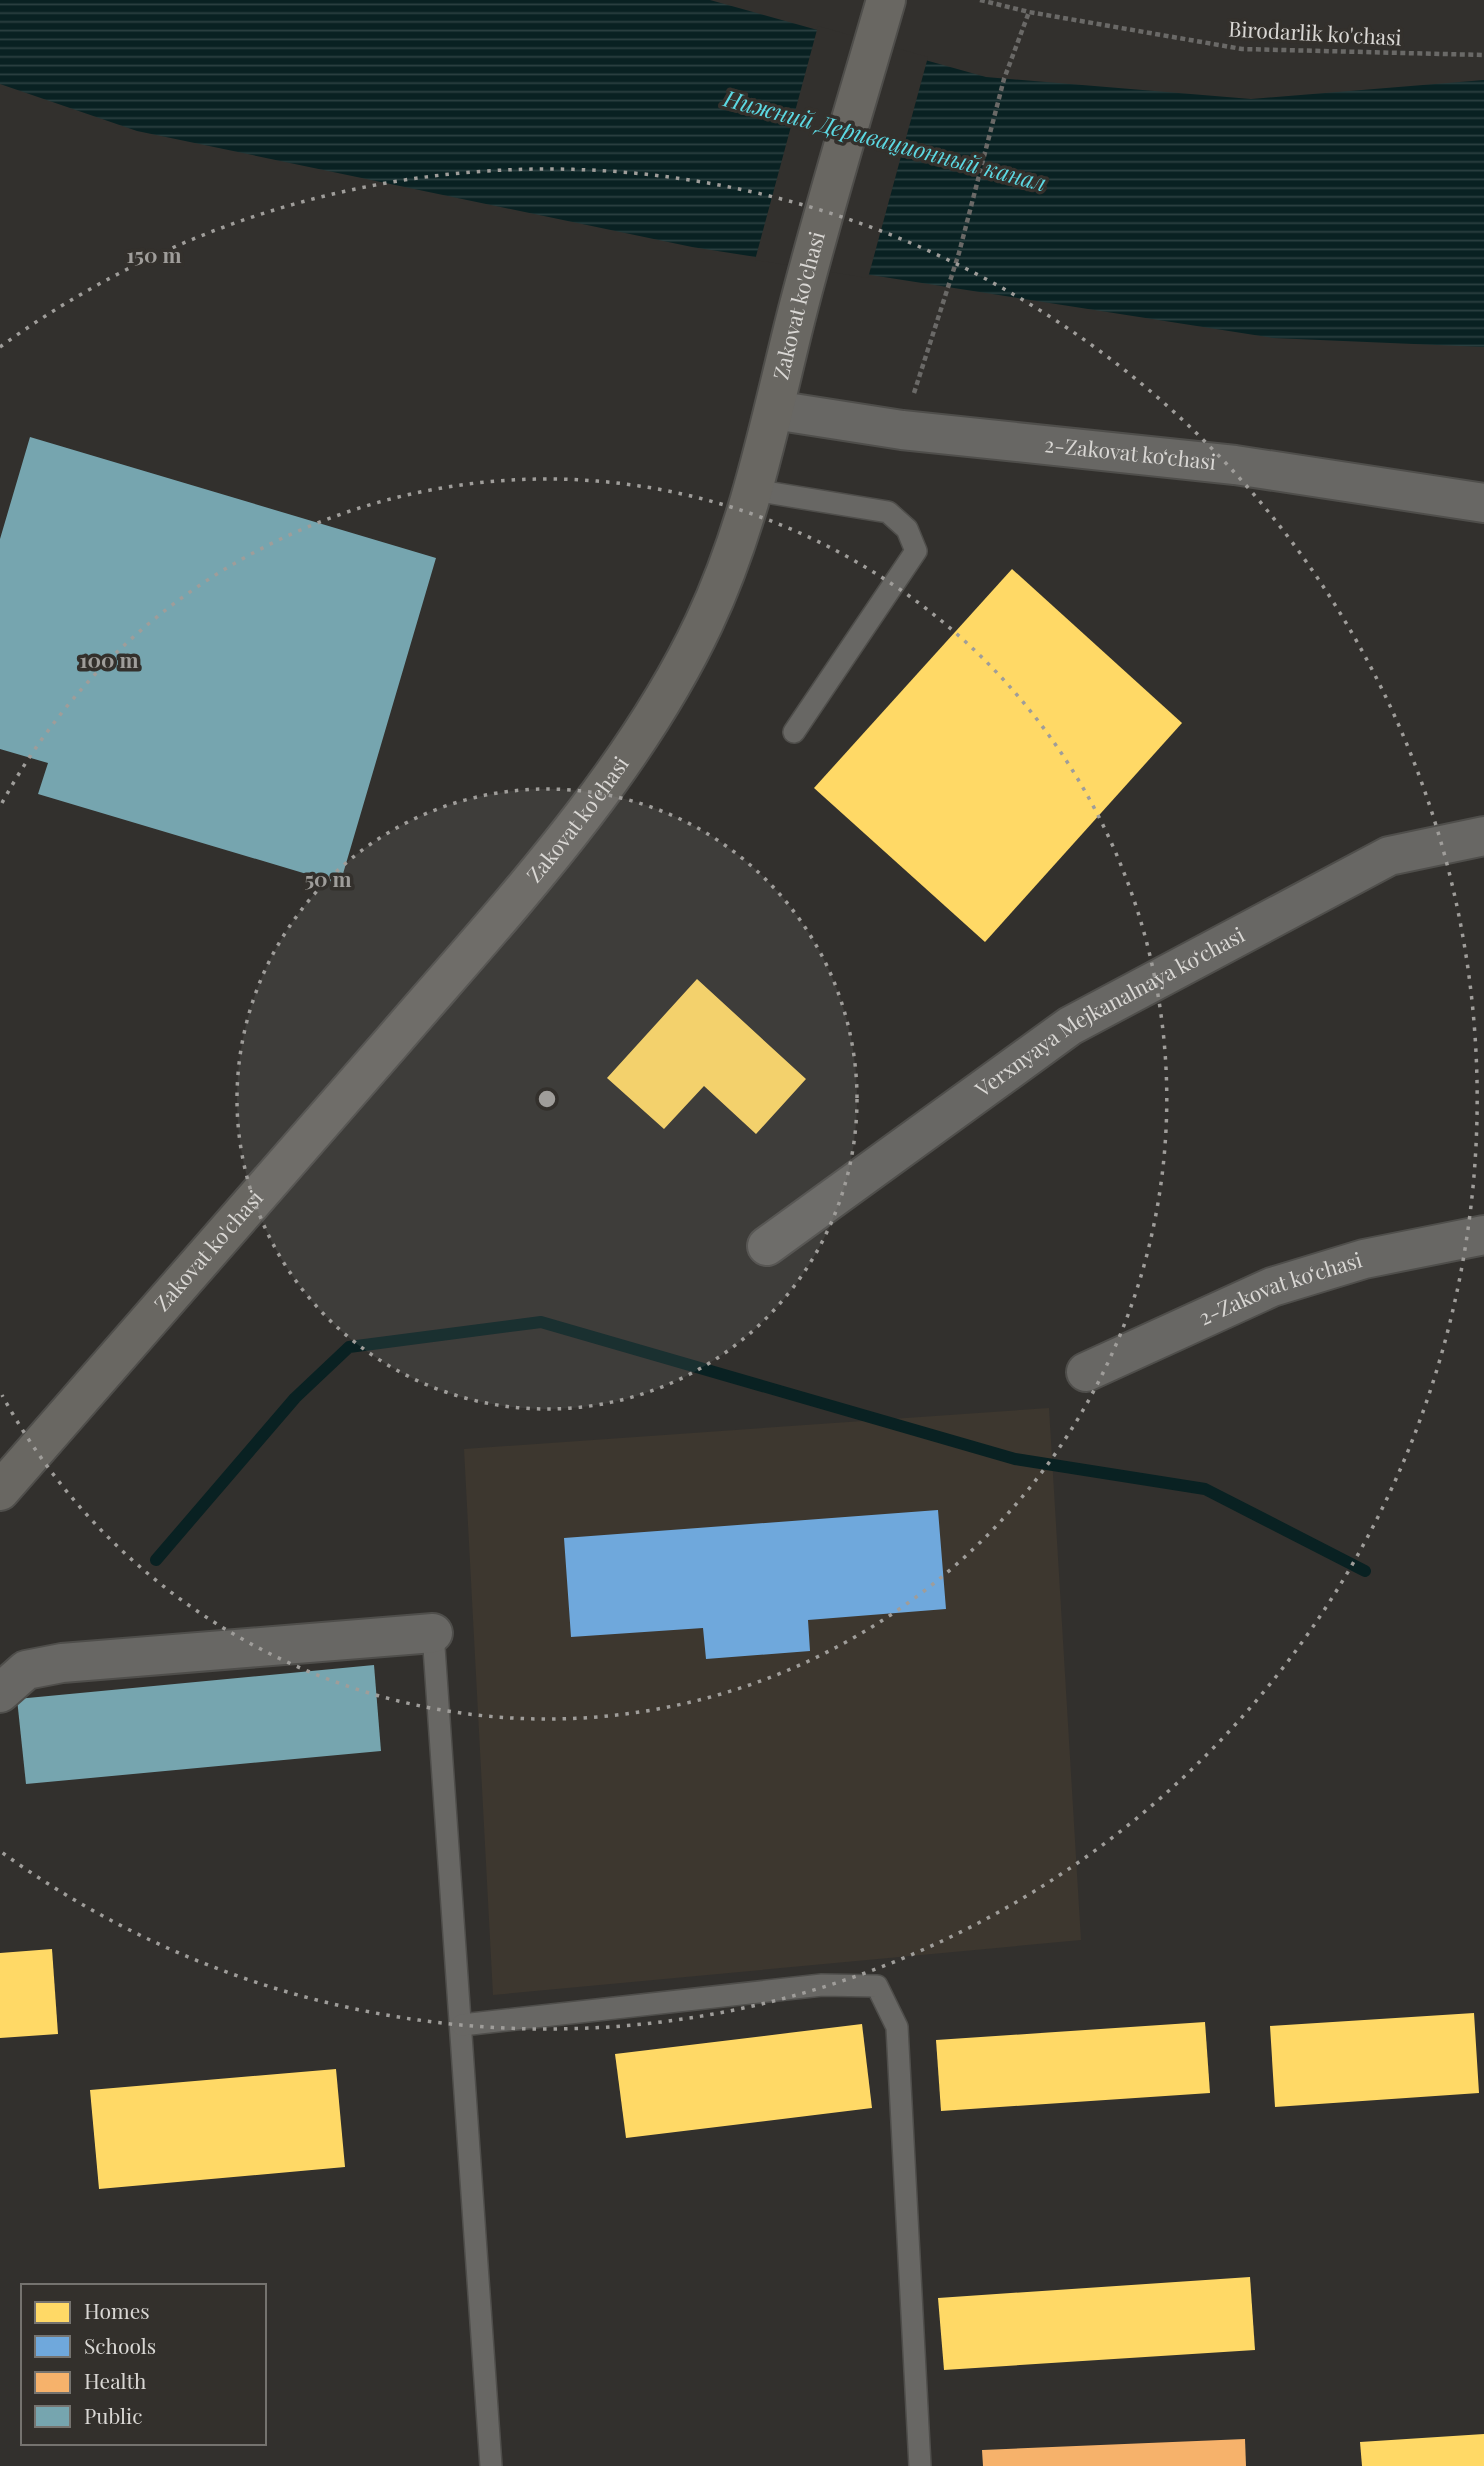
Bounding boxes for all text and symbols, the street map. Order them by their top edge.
street label: Birodarlik ko'chasi [1228,13,1402,51]
water label: Нижний Деривационный канал [720,81,1050,198]
street label: Zakovat ko'chasi [765,228,830,382]
text: 150 m [127,240,181,268]
street label: 2-Zakovat ko‘chasi [1043,429,1218,475]
text: 100 m [79,645,139,673]
street label: Zakovat ko'chasi [519,750,634,888]
text: 50 m [304,864,352,892]
street label: Verxnyaya Mejkanalnaya ko‘chasi [968,920,1249,1103]
centre of rings [535,1087,559,1111]
street label: Zakovat ko'chasi [147,1183,268,1316]
street label: 2-Zakovat ko‘chasi [1194,1244,1365,1331]
legend [21,2284,266,2445]
text: Homes [84,2296,150,2324]
text: Schools [84,2331,156,2359]
text: Health [84,2366,147,2394]
text: Public [84,2401,142,2429]

